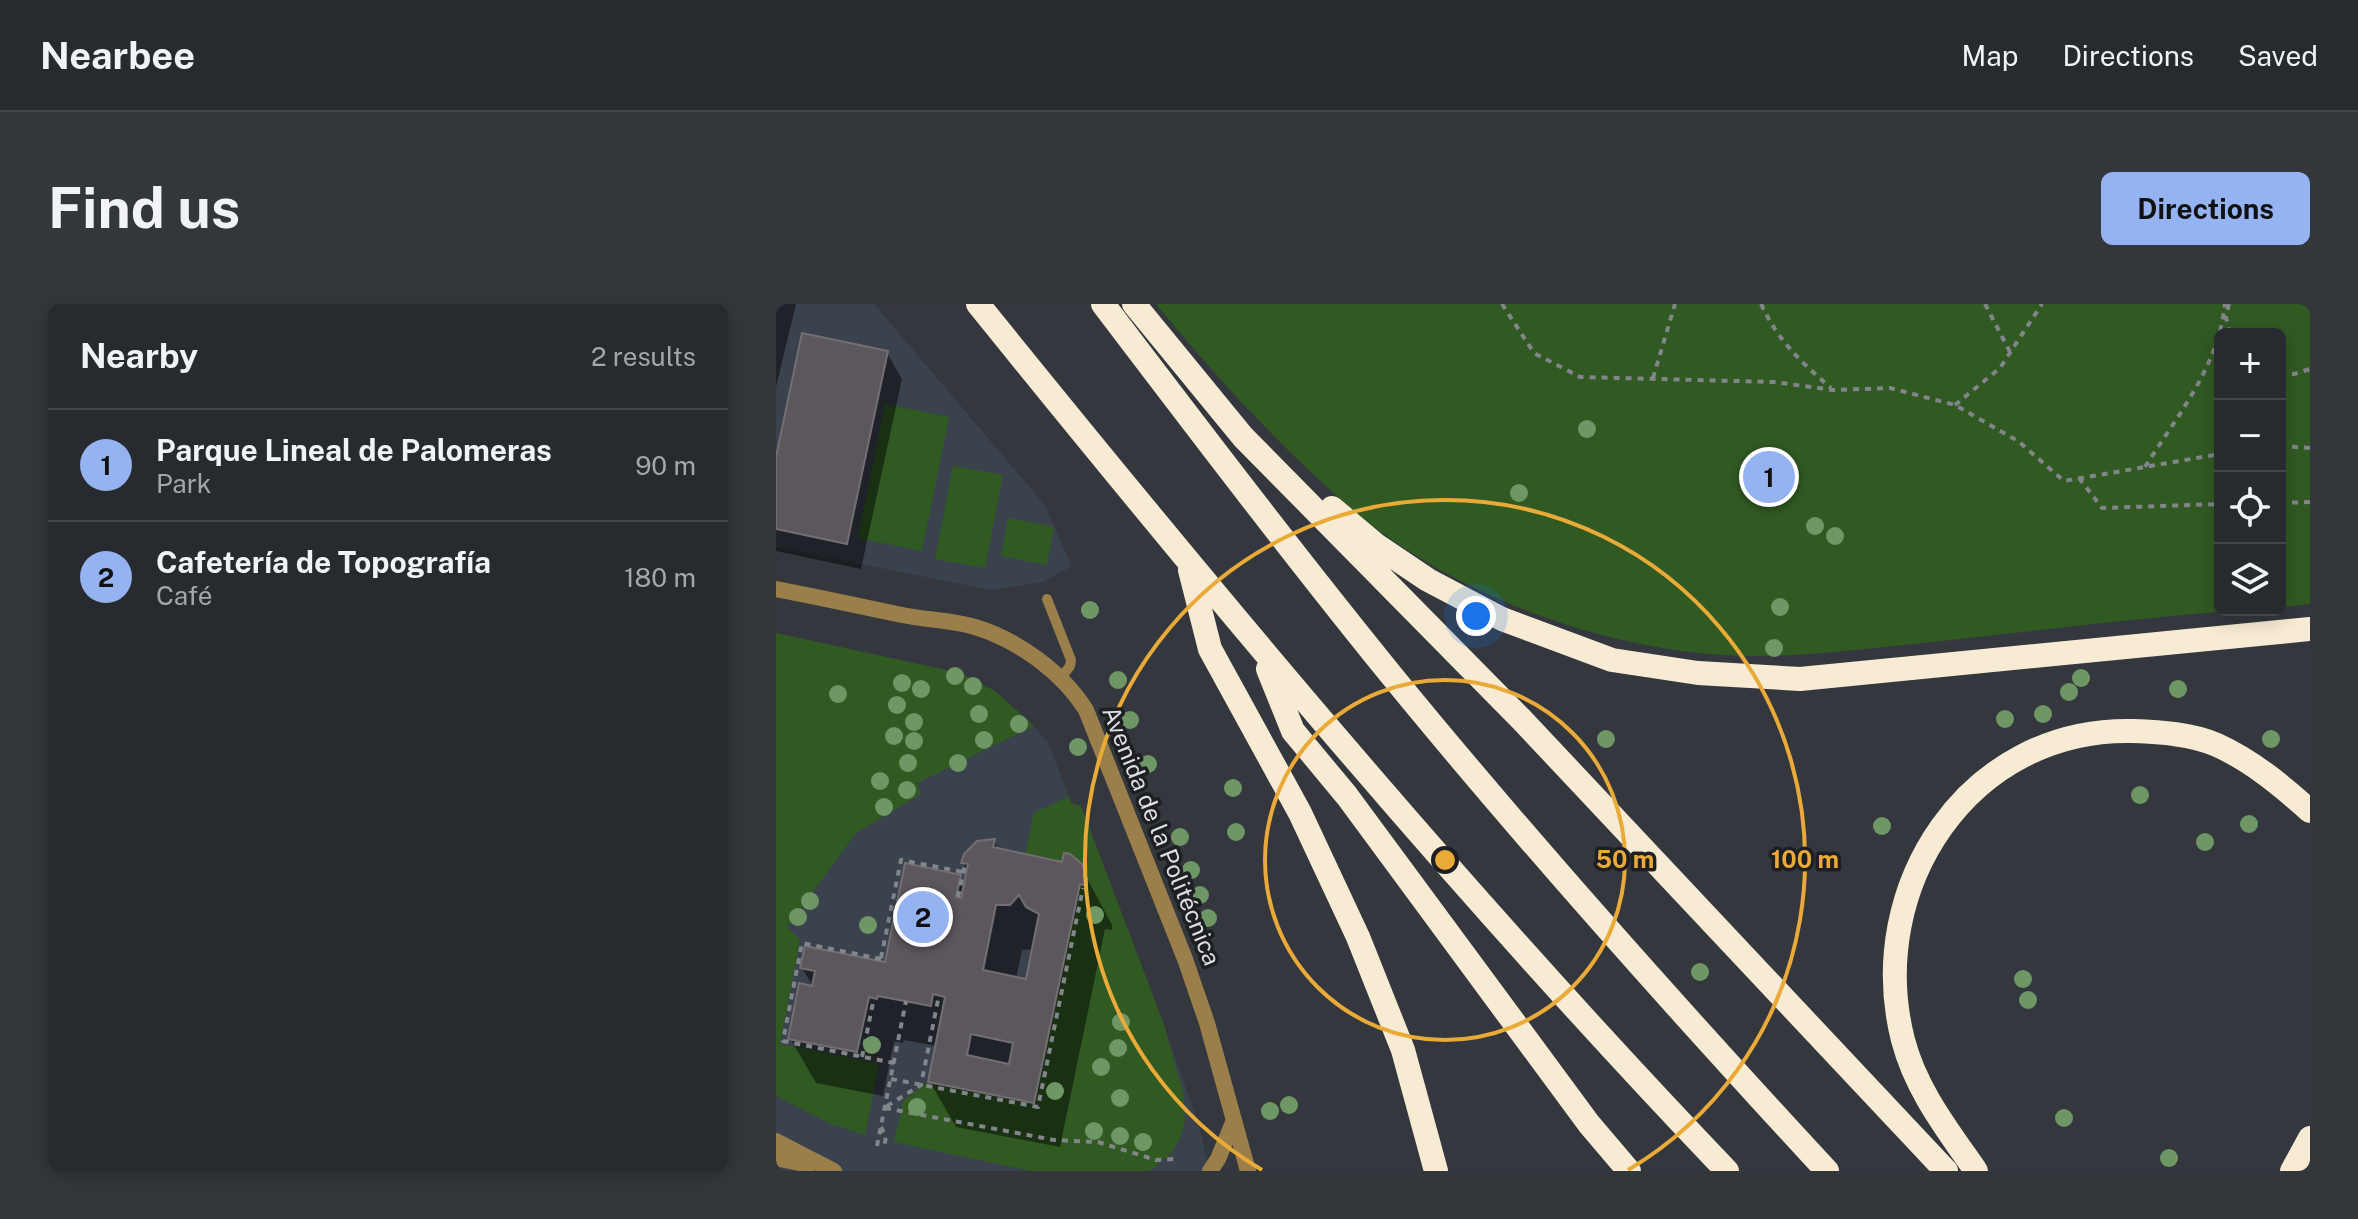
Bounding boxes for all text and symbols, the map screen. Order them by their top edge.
text: Nearbee [40,33,195,78]
text: Map [1962,39,2018,72]
text: Directions [2062,39,2194,72]
text: Saved [2238,39,2318,72]
button: Directions [2101,172,2310,245]
text: Find us [48,175,240,241]
map controls [2214,328,2286,616]
button: + [2214,328,2286,400]
text: Nearby [80,336,198,376]
text: 2 results [591,341,696,372]
button: − [2214,400,2286,472]
text: Parque Lineal de Palomeras [156,432,552,468]
pin: 1 [1743,447,1795,507]
text: 1 [100,450,112,481]
text: 90 m [635,450,696,481]
text: Park [156,468,211,499]
button: locate [2214,472,2286,544]
text: Cafetería de Topografía [156,544,491,580]
button: layers [2214,544,2286,616]
text: 2 [98,562,114,593]
text: 180 m [624,562,696,593]
text: Café [156,580,213,611]
your location [1456,596,1496,636]
street label: Avenida de la Politécnica [1097,702,1227,969]
text: 50 m [1596,845,1654,873]
text: 100 m [1771,845,1839,873]
centre of rings [1431,846,1459,874]
pin: 2 [897,887,949,947]

